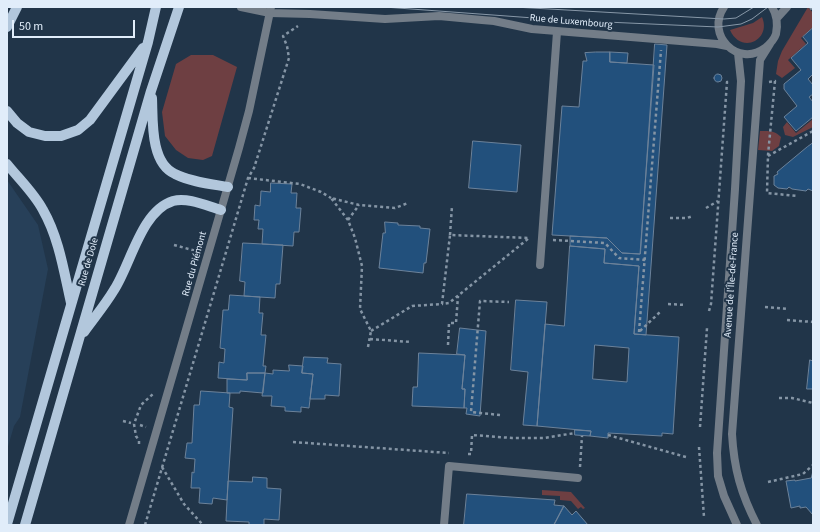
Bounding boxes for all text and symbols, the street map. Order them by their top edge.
scale bar [14,12,137,38]
street label: Rue de Luxembourg [529,12,613,32]
text: 50 m [19,18,43,35]
street label: Rue du Piémont [180,230,210,298]
street label: Avenue de l'Île-de-France [722,232,742,338]
street label: Rue de Dole [76,236,102,288]

